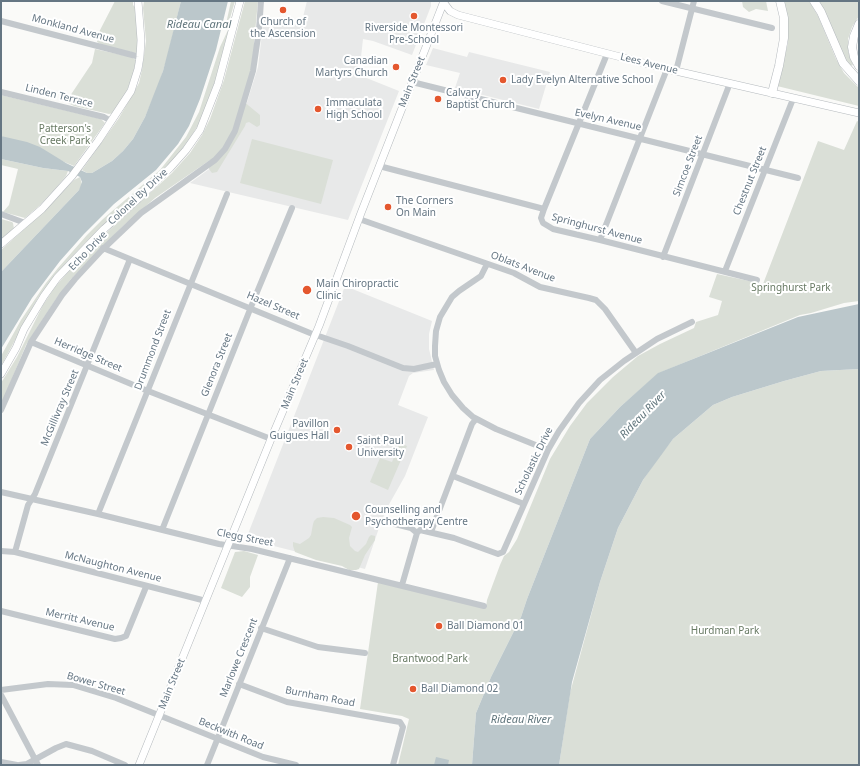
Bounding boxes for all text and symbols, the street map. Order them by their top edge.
marker: Church of the Ascension [278,5,288,15]
marker: Riverside Montessori Pre-School [409,11,419,21]
street label: Monkland Avenue [30,12,116,46]
place label: Church of the Ascension [250,16,316,40]
water label: Rideau Canal [167,18,231,32]
place label: Riverside Montessori Pre-School [365,22,463,46]
street label: Lees Avenue [619,51,679,77]
place label: Canadian Martyrs Church [315,55,388,78]
street label: Main Street [396,55,428,109]
marker: Canadian Martyrs Church [391,62,401,72]
place label: Lady Evelyn Alternative School [511,74,653,86]
marker: Lady Evelyn Alternative School [498,75,508,85]
street label: Linden Terrace [24,82,94,110]
place label: Calvary Baptist Church [446,87,515,110]
marker: Calvary Baptist Church [433,94,443,104]
place label: Immaculata High School [326,97,382,120]
marker: Immaculata High School [313,104,323,114]
street label: Evelyn Avenue [574,107,642,133]
park label: Patterson's Creek Park [39,123,91,146]
street label: Simcoe Street [671,134,705,198]
street label: Chestnut Street [731,145,769,217]
street label: Colonel By Drive [106,166,170,228]
place label: The Corners On Main [396,195,453,218]
marker: The Corners On Main [383,202,393,212]
street label: Springhurst Avenue [550,211,644,247]
street label: Echo Drive [66,229,110,273]
street label: Oblats Avenue [489,249,557,285]
place label: Main Chiropractic Clinic [316,278,399,302]
park label: Springhurst Park [751,282,831,294]
marker: Main Chiropractic Clinic [301,284,313,296]
street label: Hazel Street [245,289,301,323]
street label: Drummond Street [132,308,174,392]
street label: Glenora Street [199,331,235,399]
street label: Herridge Street [52,335,124,375]
street label: Main Street [279,357,311,411]
street label: McGillivray Street [39,368,81,448]
water label: Rideau River [617,389,669,441]
place label: Pavillon Guigues Hall [269,418,329,442]
marker: Pavillon Guigues Hall [332,425,342,435]
street label: Scholastic Drive [512,425,556,497]
place label: Saint Paul University [357,435,404,458]
marker: Saint Paul University [344,442,354,452]
place label: Counselling and Psychotherapy Centre [365,504,468,528]
marker: Counselling and Psychotherapy Centre [350,510,362,522]
street label: Clegg Street [216,527,274,549]
street label: McNaughton Avenue [63,549,163,585]
street label: Merritt Avenue [44,606,116,634]
street label: Marlowe Crescent [218,617,260,699]
place label: Ball Diamond 01 [447,620,524,632]
marker: Ball Diamond 01 [434,621,444,631]
park label: Hurdman Park [691,625,759,637]
park label: Brantwood Park [392,653,468,665]
street label: Main Street [156,657,188,711]
street label: Bower Street [65,670,127,698]
place label: Ball Diamond 02 [421,683,498,695]
street label: Burnham Road [284,684,356,710]
marker: Ball Diamond 02 [408,684,418,694]
water label: Rideau River [491,713,551,727]
street label: Beckwith Road [197,715,265,753]

